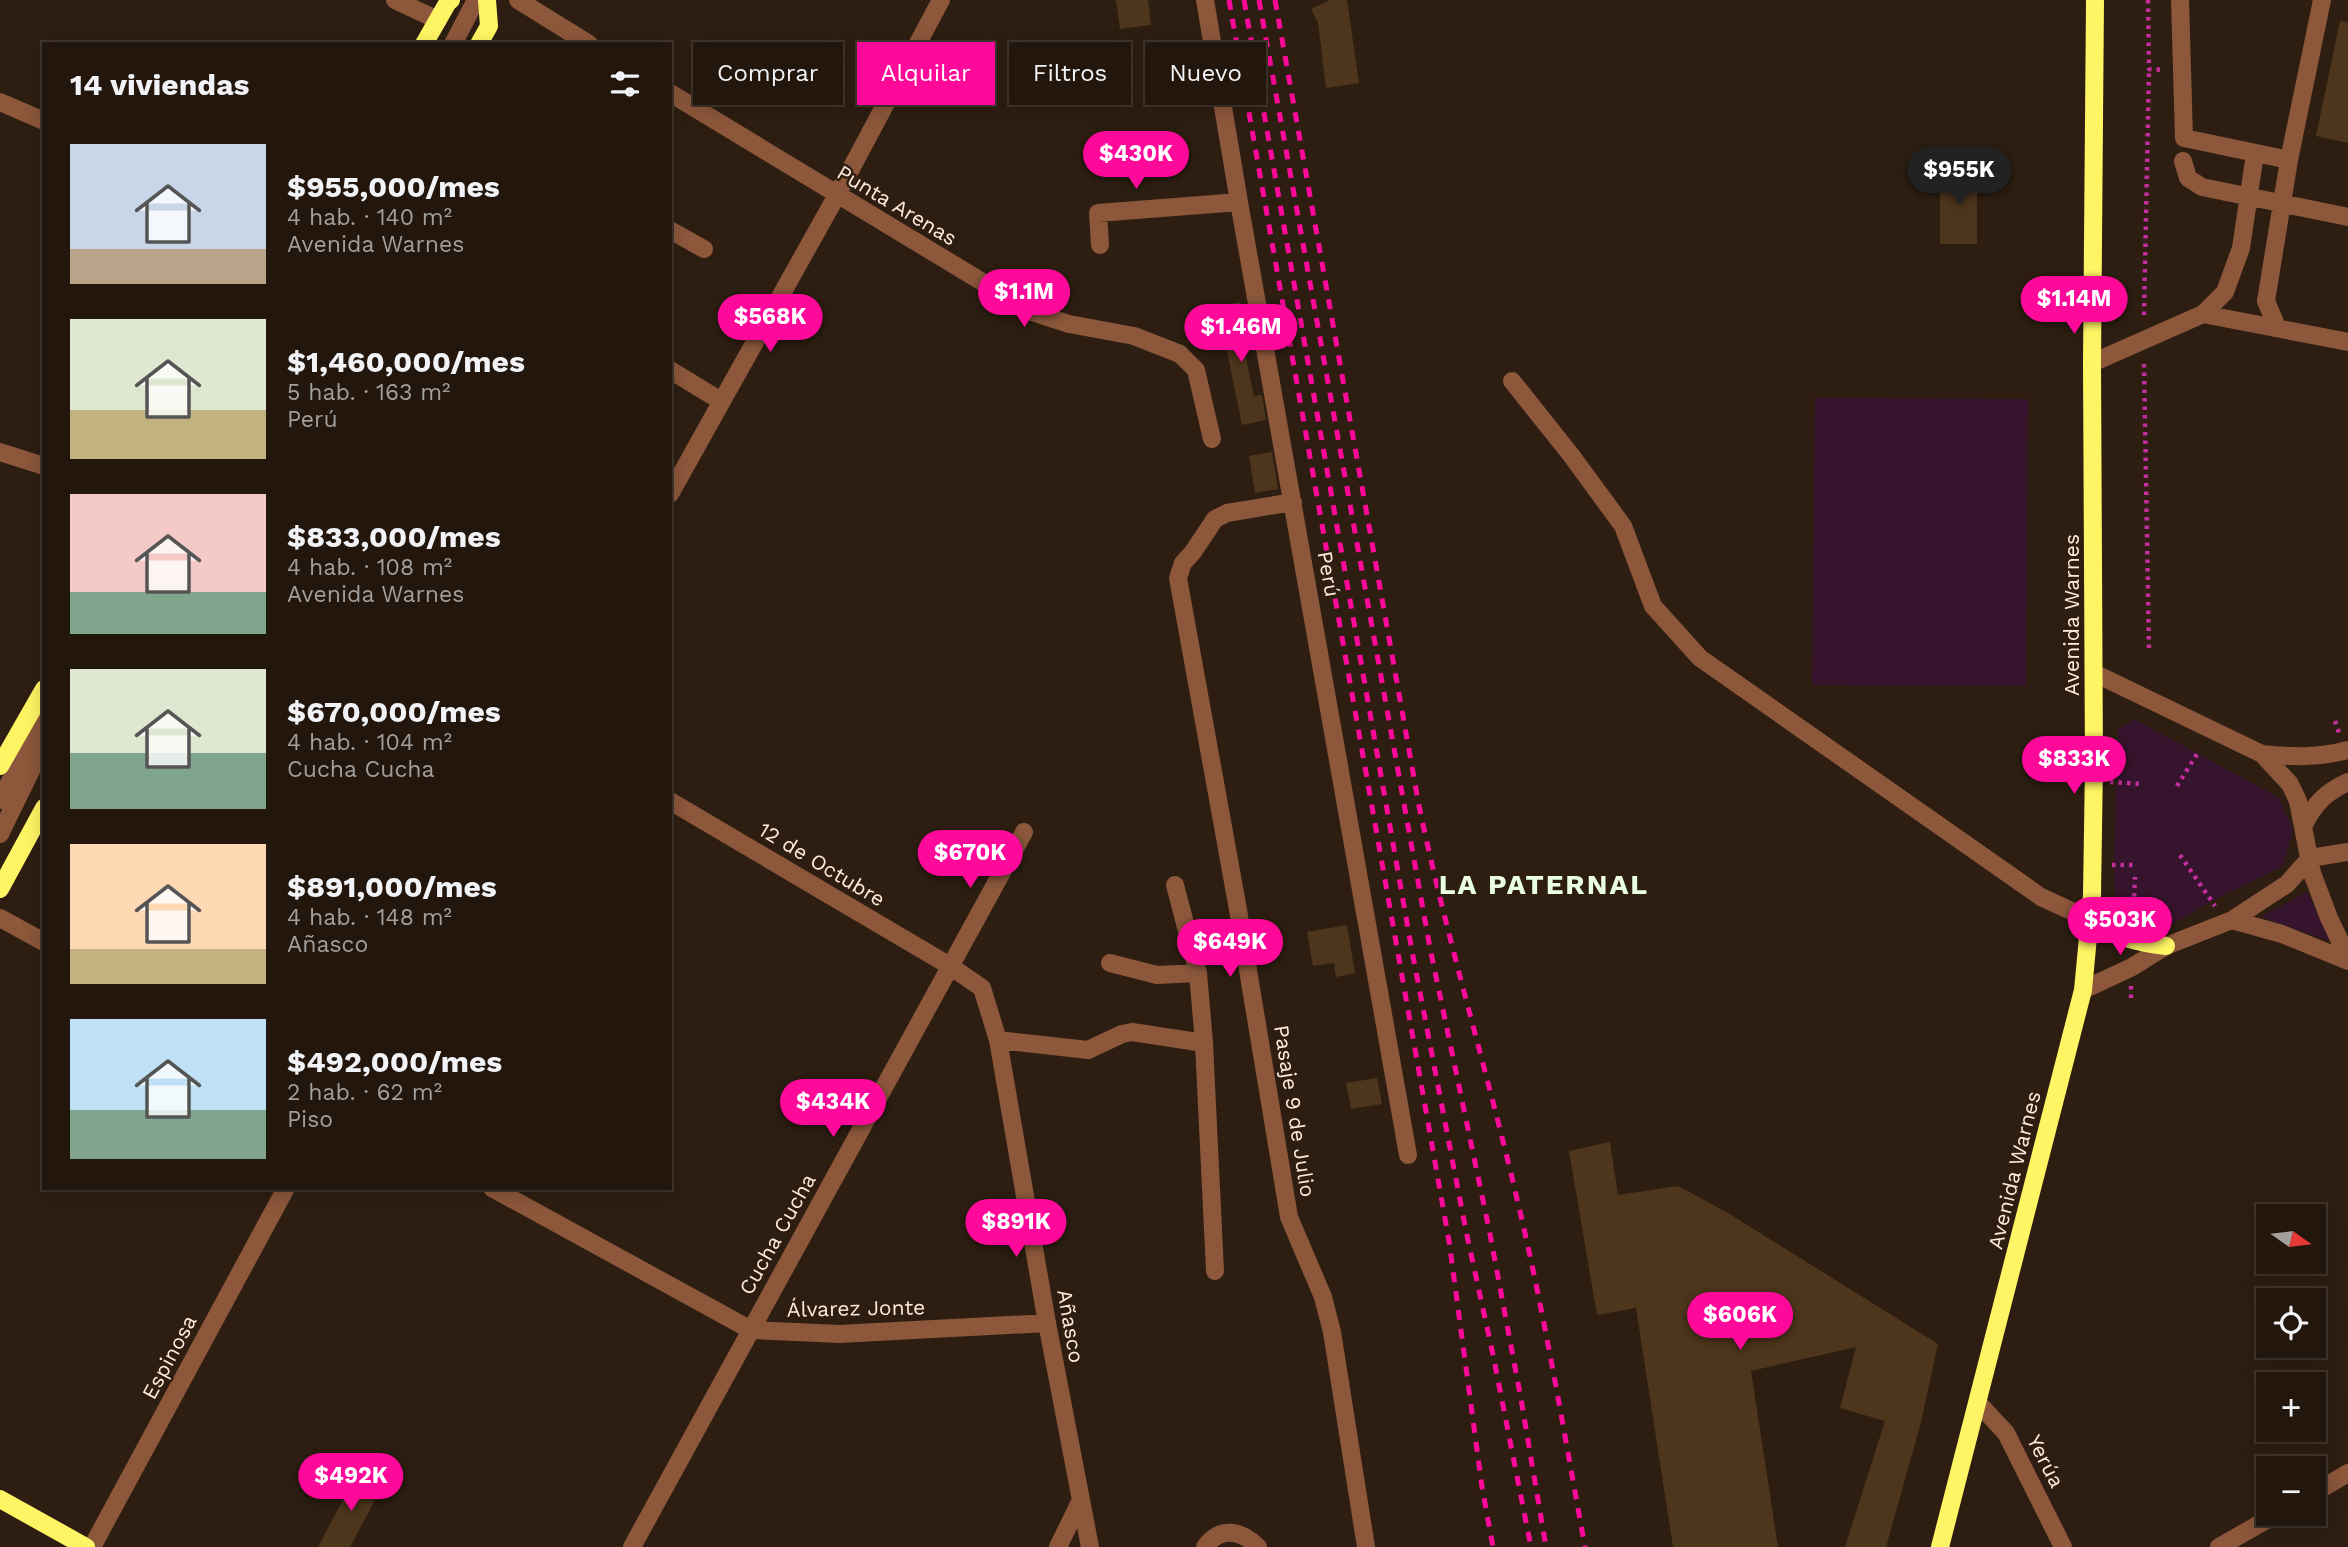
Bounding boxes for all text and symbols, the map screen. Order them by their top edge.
chip: Comprar [693,42,843,105]
chip: Alquilar [857,42,995,105]
chip: Filtros [1009,42,1131,105]
chip: Nuevo [1145,42,1266,105]
icon: filters [606,65,644,103]
text: 14 viviendas [70,67,250,102]
pin: $430K [1087,132,1185,191]
text: $430K [1099,140,1173,167]
pin: $955K [1910,148,2008,207]
text: $955K [1923,156,1995,183]
street label: Punta Arenas [833,159,961,251]
text: $955,000/mes [287,169,500,204]
icon: home [126,172,210,256]
text: 4 hab. · 140 m² [287,204,452,231]
text: Avenida Warnes [287,231,464,258]
pin: $1.1M [975,270,1073,329]
pin: $1.14M [2017,276,2131,336]
text: $1.1M [994,278,1054,305]
text: $1.14M [2037,285,2111,312]
pin: $568K [721,294,819,354]
text: $568K [734,303,806,330]
pin: $1.46M [1184,304,1298,364]
text: $1.46M [1200,313,1282,340]
text: $1,460,000/mes [287,344,525,379]
icon: home [126,347,210,431]
text: 5 hab. · 163 m² [287,379,451,406]
text: Perú [287,406,338,433]
text: $833,000/mes [287,519,501,554]
icon: home [126,522,210,606]
street label: Avenida Warnes [2059,534,2084,696]
street label: Perú [1313,549,1345,599]
text: 4 hab. · 108 m² [287,554,452,581]
text: Avenida Warnes [287,581,464,608]
text: $670,000/mes [287,694,501,729]
icon: home [126,697,210,781]
text: 4 hab. · 104 m² [287,729,452,756]
pin: $833K [2025,736,2123,796]
text: $833K [2038,745,2110,772]
text: Cucha Cucha [287,756,435,783]
street label: 12 de Octubre [754,817,890,911]
pin: $670K [921,830,1019,890]
text: $670K [934,839,1006,866]
district label: LA PATERNAL [1439,868,1649,901]
text: $891,000/mes [287,869,497,904]
icon: home [126,872,210,956]
pin: $503K [2071,898,2169,957]
text: 4 hab. · 148 m² [287,904,452,931]
text: $503K [2084,906,2156,933]
pin: $649K [1181,920,1279,979]
text: $649K [1193,928,1267,955]
text: Añasco [287,931,368,958]
street label: Pasaje 9 de Julio [1269,1023,1321,1199]
text: $492,000/mes [287,1044,502,1079]
icon: home [126,1047,210,1131]
text: 2 hab. · 62 m² [287,1079,442,1106]
pin: $434K [784,1080,882,1139]
text: $434K [796,1088,870,1115]
street label: Avenida Warnes [1982,1088,2046,1252]
text: Piso [287,1106,333,1133]
street label: Cucha Cucha [733,1169,821,1299]
pin: $891K [967,1200,1065,1259]
north arrow [2256,1204,2326,1274]
map controls [2256,1204,2326,1526]
text: $891K [981,1208,1051,1235]
street label: Añasco [1052,1287,1090,1365]
button: locate [2256,1288,2326,1358]
pin: $606K [1691,1292,1789,1352]
street label: Álvarez Jonte [786,1294,926,1322]
text: $606K [1703,1301,1777,1328]
street label: Espinosa [136,1311,202,1403]
button: + [2256,1372,2326,1442]
street label: Yerúa [2022,1430,2070,1492]
pin: $492K [302,1454,400,1513]
button: − [2256,1456,2326,1526]
text: $492K [314,1462,388,1489]

